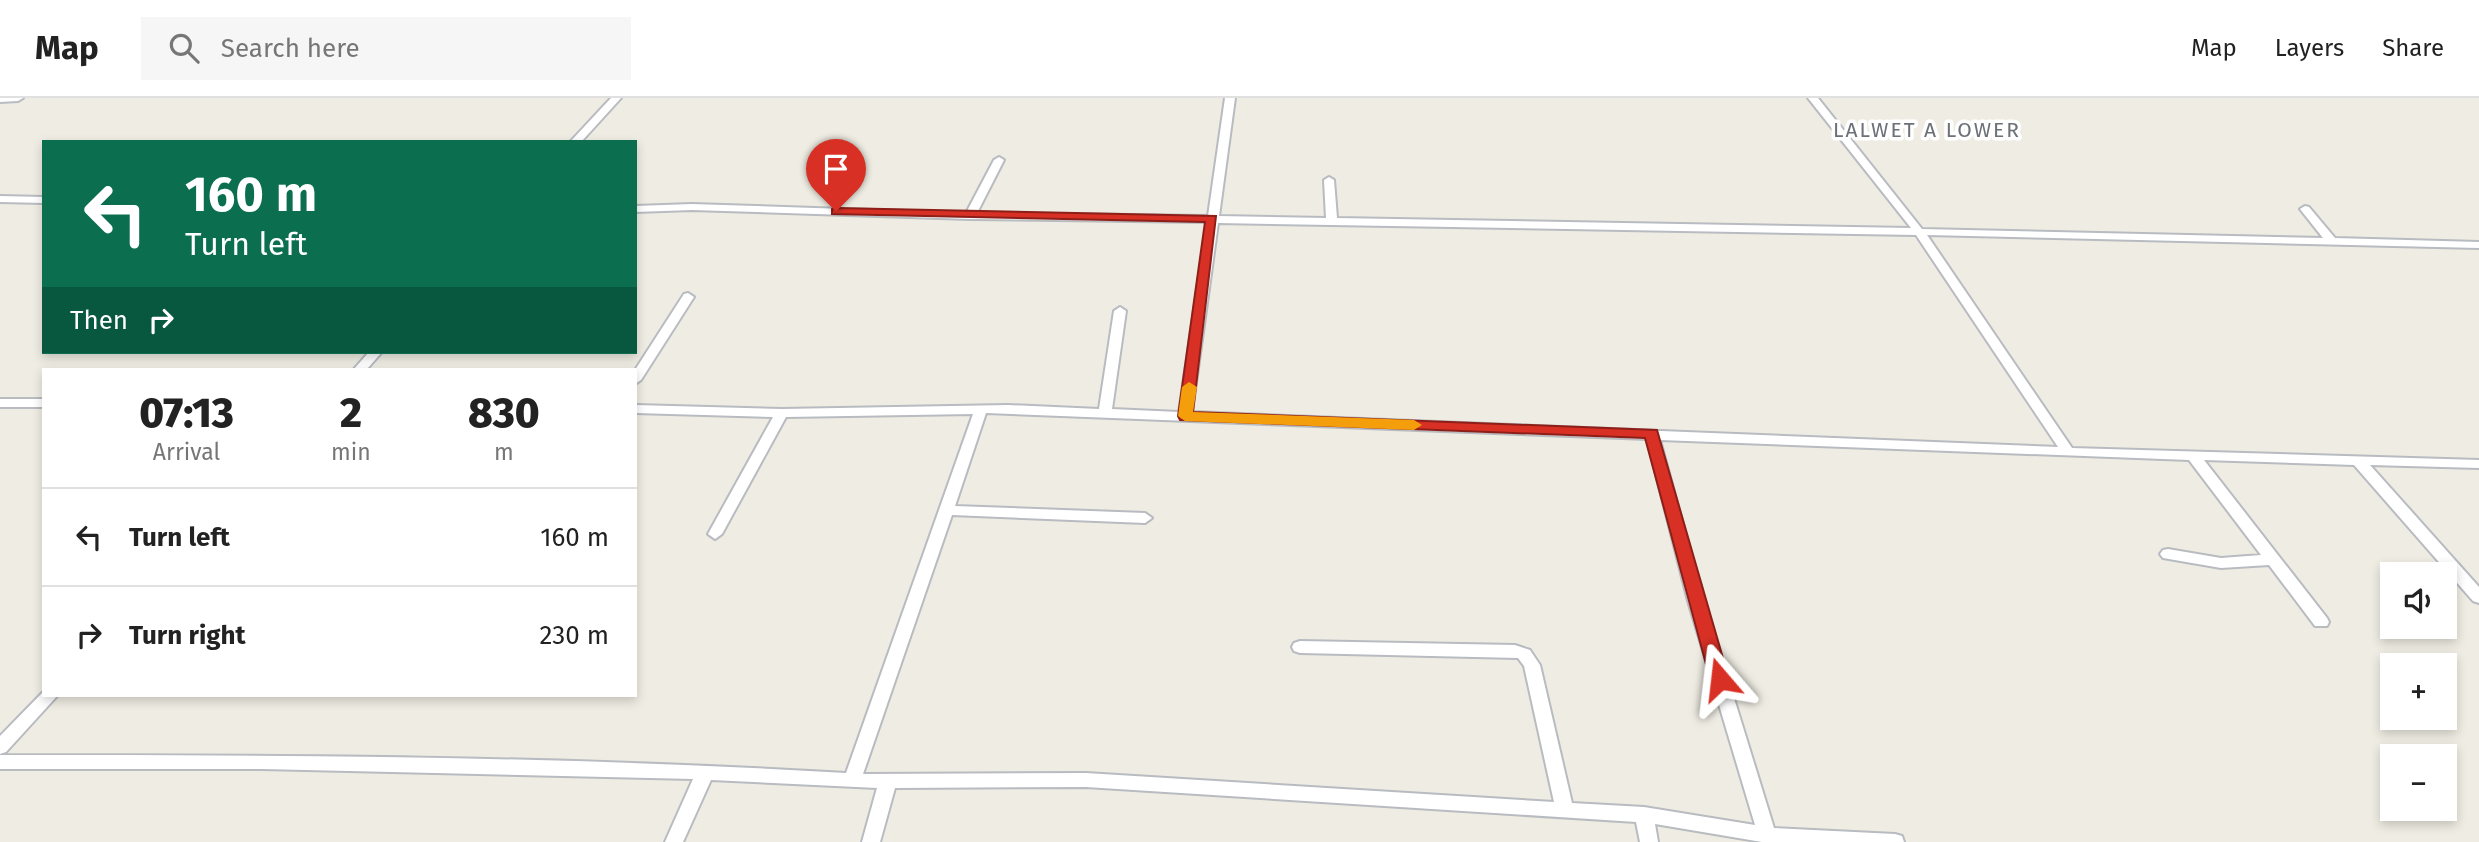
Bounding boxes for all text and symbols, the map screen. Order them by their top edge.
search box [141,17,631,80]
text: Map [35,28,99,68]
icon: search [165,29,203,67]
text: Search here [221,33,360,64]
text: Map [2191,34,2237,62]
text: Layers [2275,34,2344,62]
text: Share [2382,34,2444,62]
district label: LALWET A LOWER [1833,117,2021,143]
pin [806,139,866,211]
icon: arrive [817,150,855,188]
text: 160 m [185,165,317,224]
icon: left [70,168,161,259]
text: Turn left [185,225,307,263]
icon: right [142,301,180,339]
text: Then [70,305,128,336]
text: 07:13 [139,388,234,438]
text: 2 [340,388,362,438]
text: 830 [468,388,540,438]
text: Arrival [153,438,220,466]
text: min [331,438,371,466]
text: m [494,438,514,466]
icon: left [70,518,108,556]
text: Turn left [129,522,230,553]
text: 160 m [540,522,609,553]
map controls [2380,562,2457,821]
button: sound [2380,562,2457,639]
icon: right [70,616,108,654]
text: Turn right [129,620,246,651]
text: 230 m [540,620,609,651]
position arrow [1683,642,1757,716]
button: + [2380,653,2457,730]
button: − [2380,744,2457,821]

